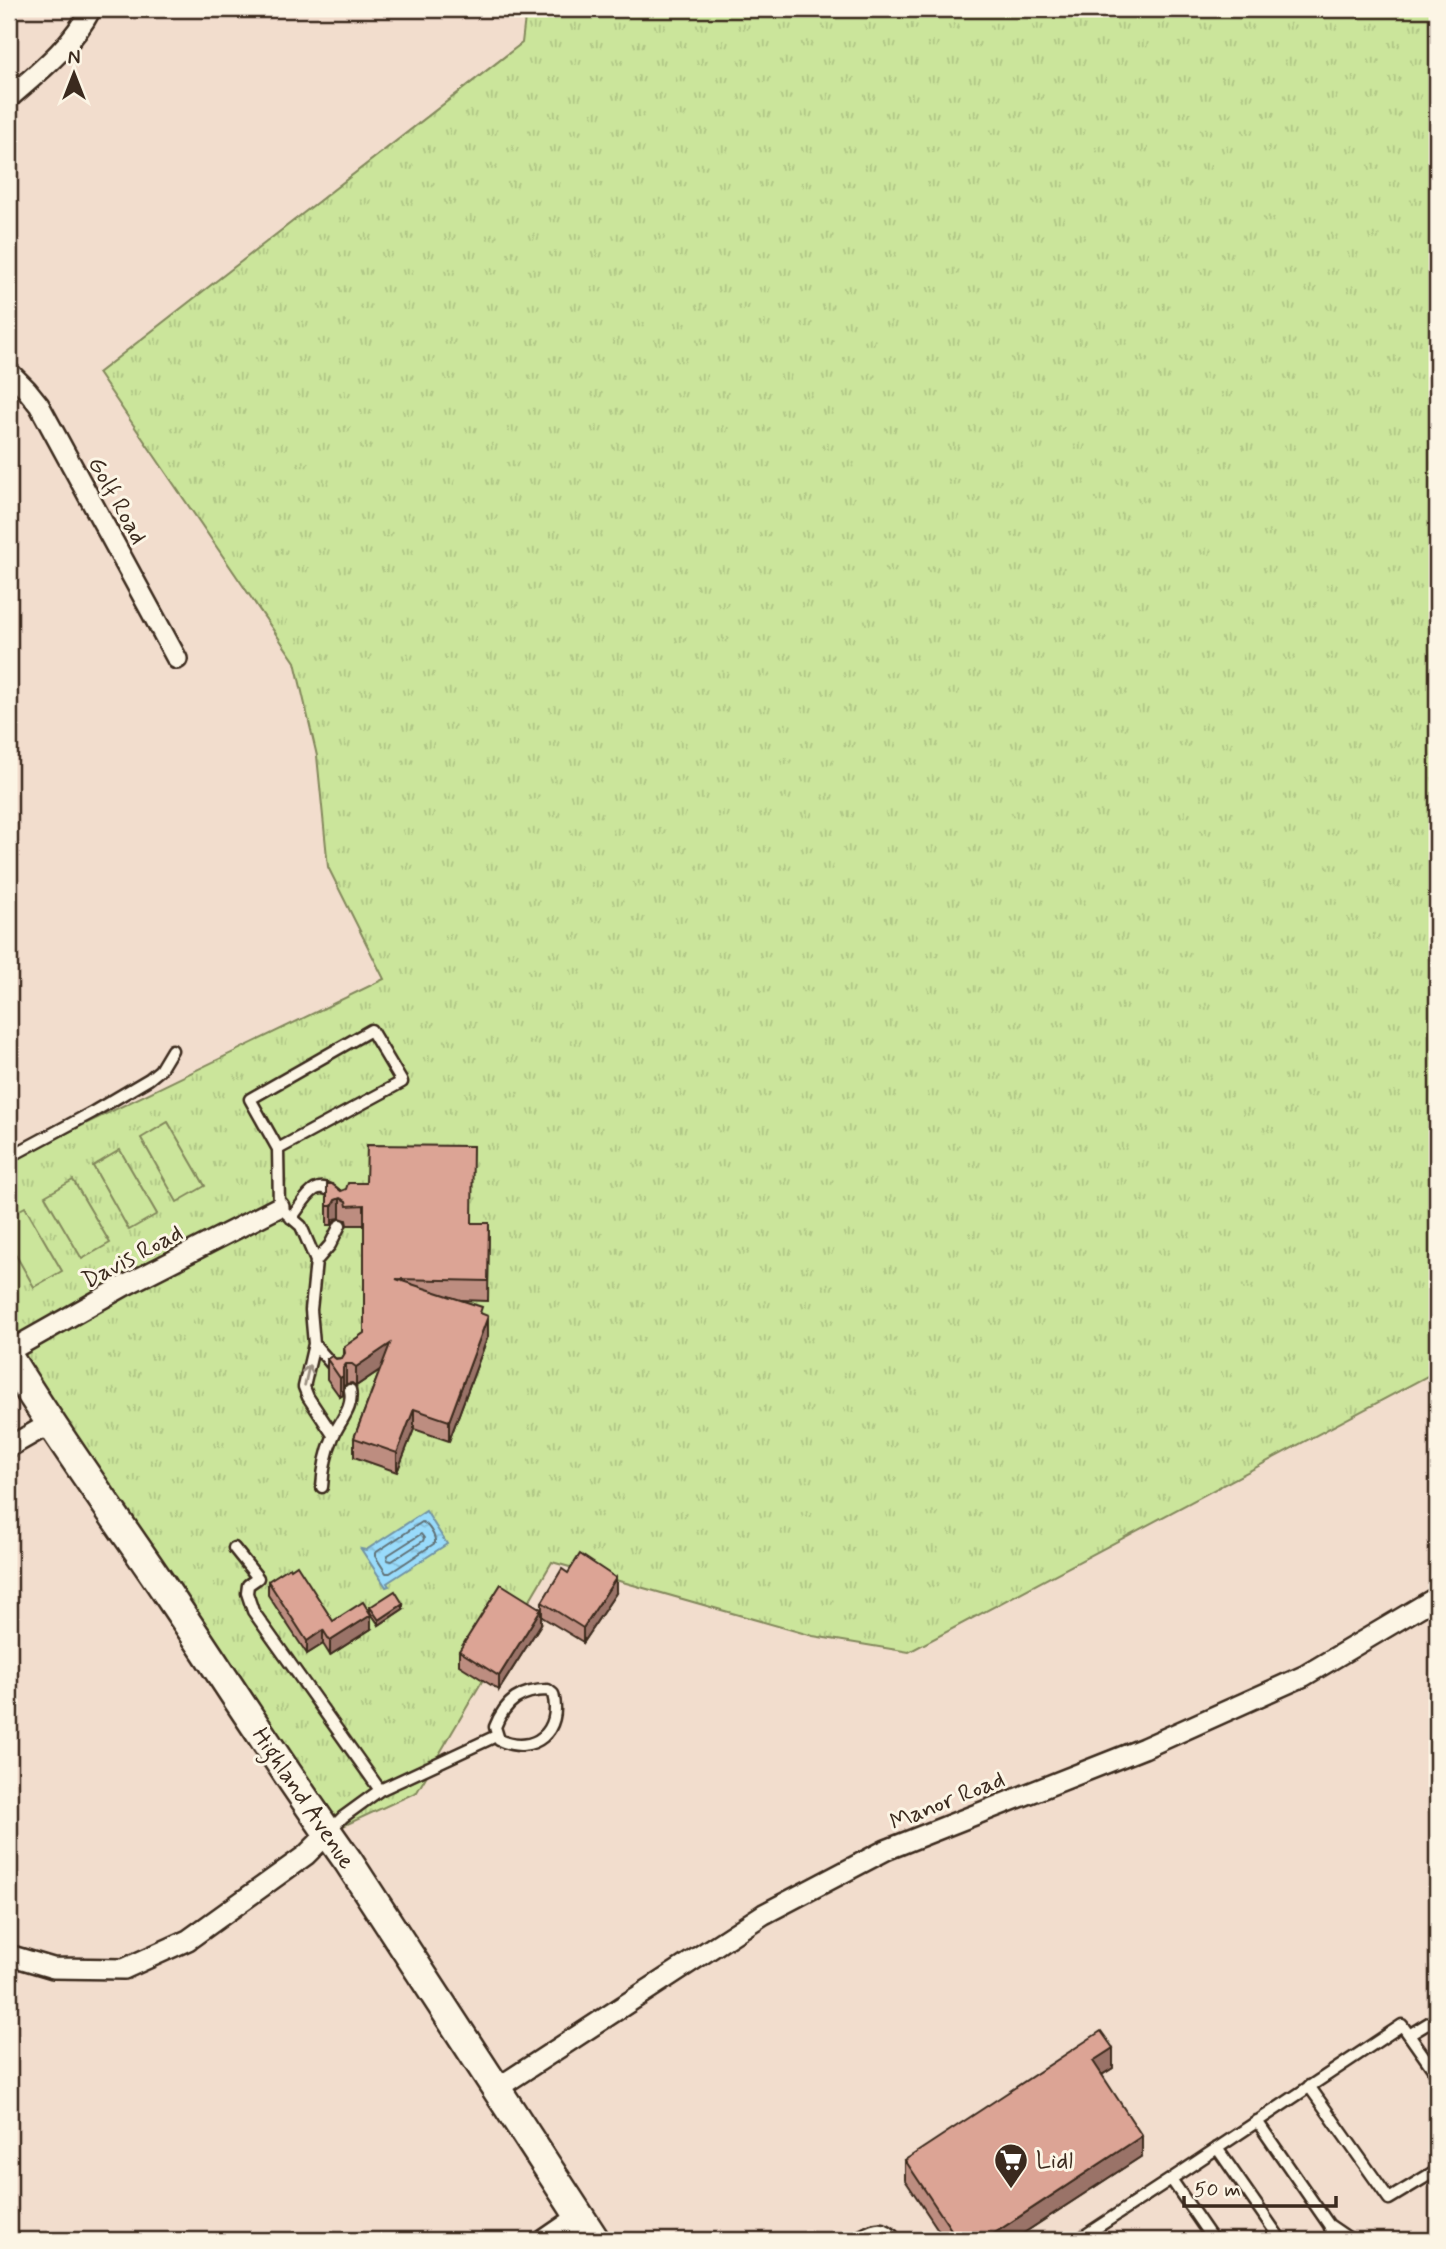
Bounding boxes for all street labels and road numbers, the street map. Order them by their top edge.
street label: Golf Road [80,451,153,550]
street label: Davis Road [77,1218,188,1297]
street label: Highland Avenue [241,1722,362,1877]
street label: Manor Road [886,1764,1010,1838]

